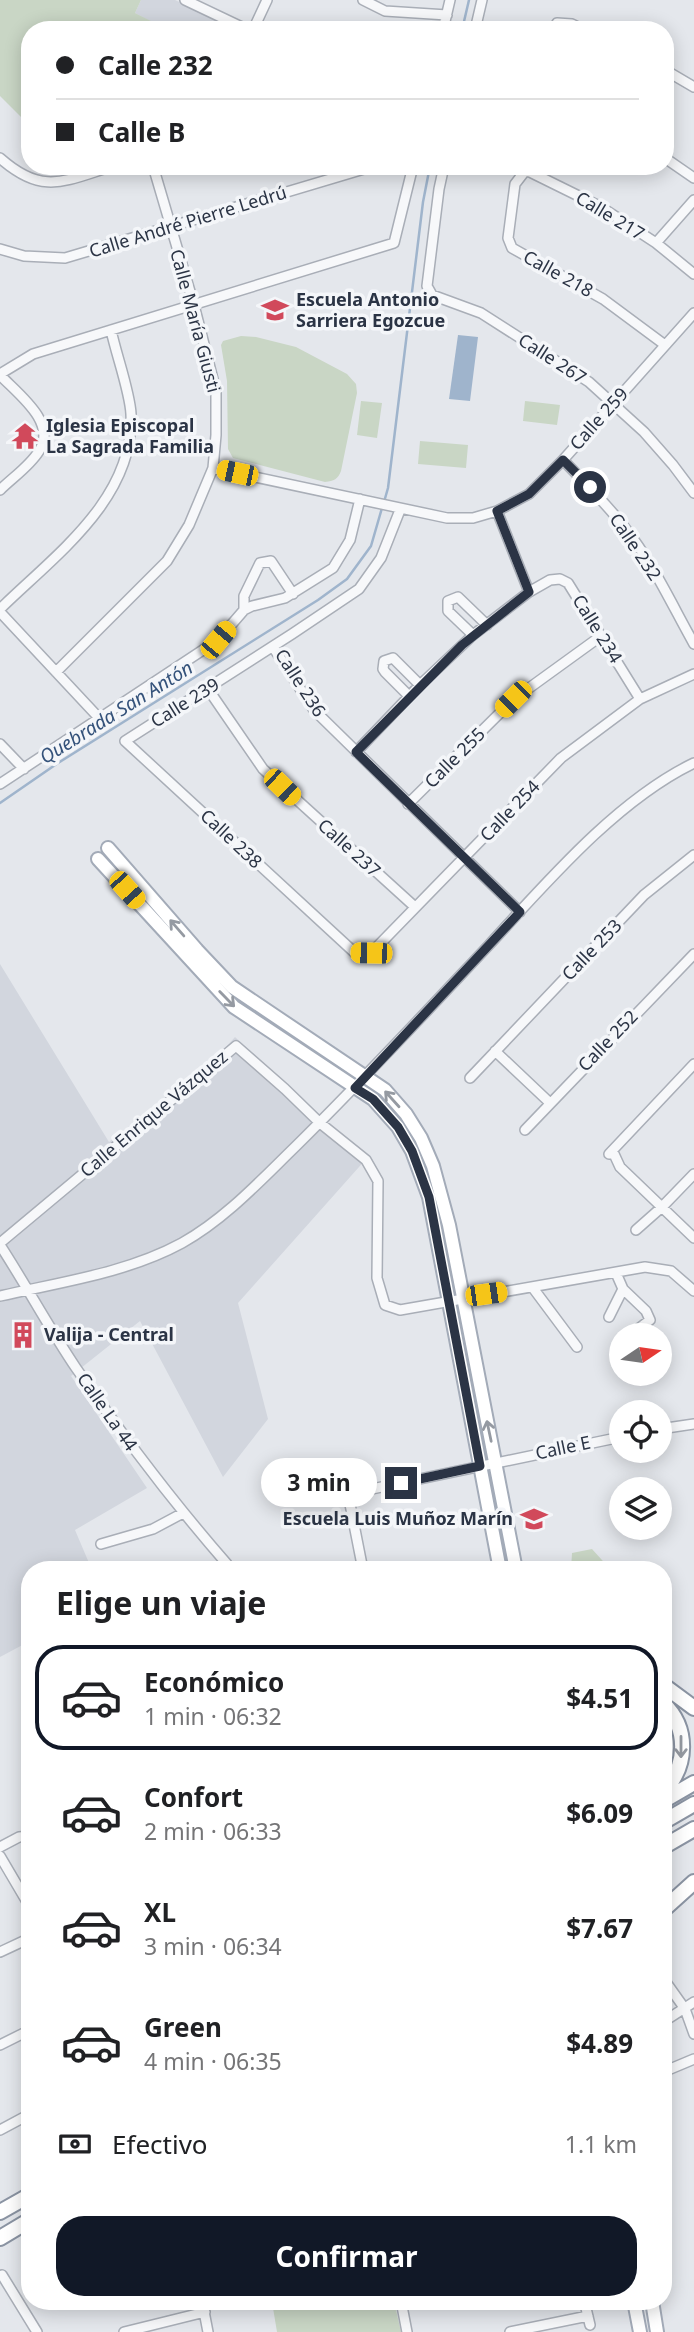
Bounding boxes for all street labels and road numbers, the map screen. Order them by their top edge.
street label: Calle André Pierre Ledrú [86,180,289,263]
street label: Calle 217 [572,185,649,245]
street label: Calle 218 [519,244,598,302]
street label: Calle María Giusti [165,246,227,395]
street label: Calle 267 [514,327,591,389]
street label: Calle 259 [564,382,633,455]
street label: Calle 232 [604,508,667,585]
street label: Calle 234 [567,590,628,667]
street label: Calle 236 [270,644,332,721]
street label: Calle 239 [146,672,223,733]
street label: Calle 255 [419,722,490,793]
street label: Calle 254 [474,774,544,846]
street label: Calle 238 [196,803,268,873]
street label: Calle 237 [313,813,386,882]
street label: Calle 253 [556,913,626,985]
street label: Calle 252 [572,1004,642,1076]
street label: Calle Enrique Vázquez [75,1044,232,1182]
street label: Calle La 44 [72,1368,144,1455]
street label: Calle E [533,1430,592,1465]

